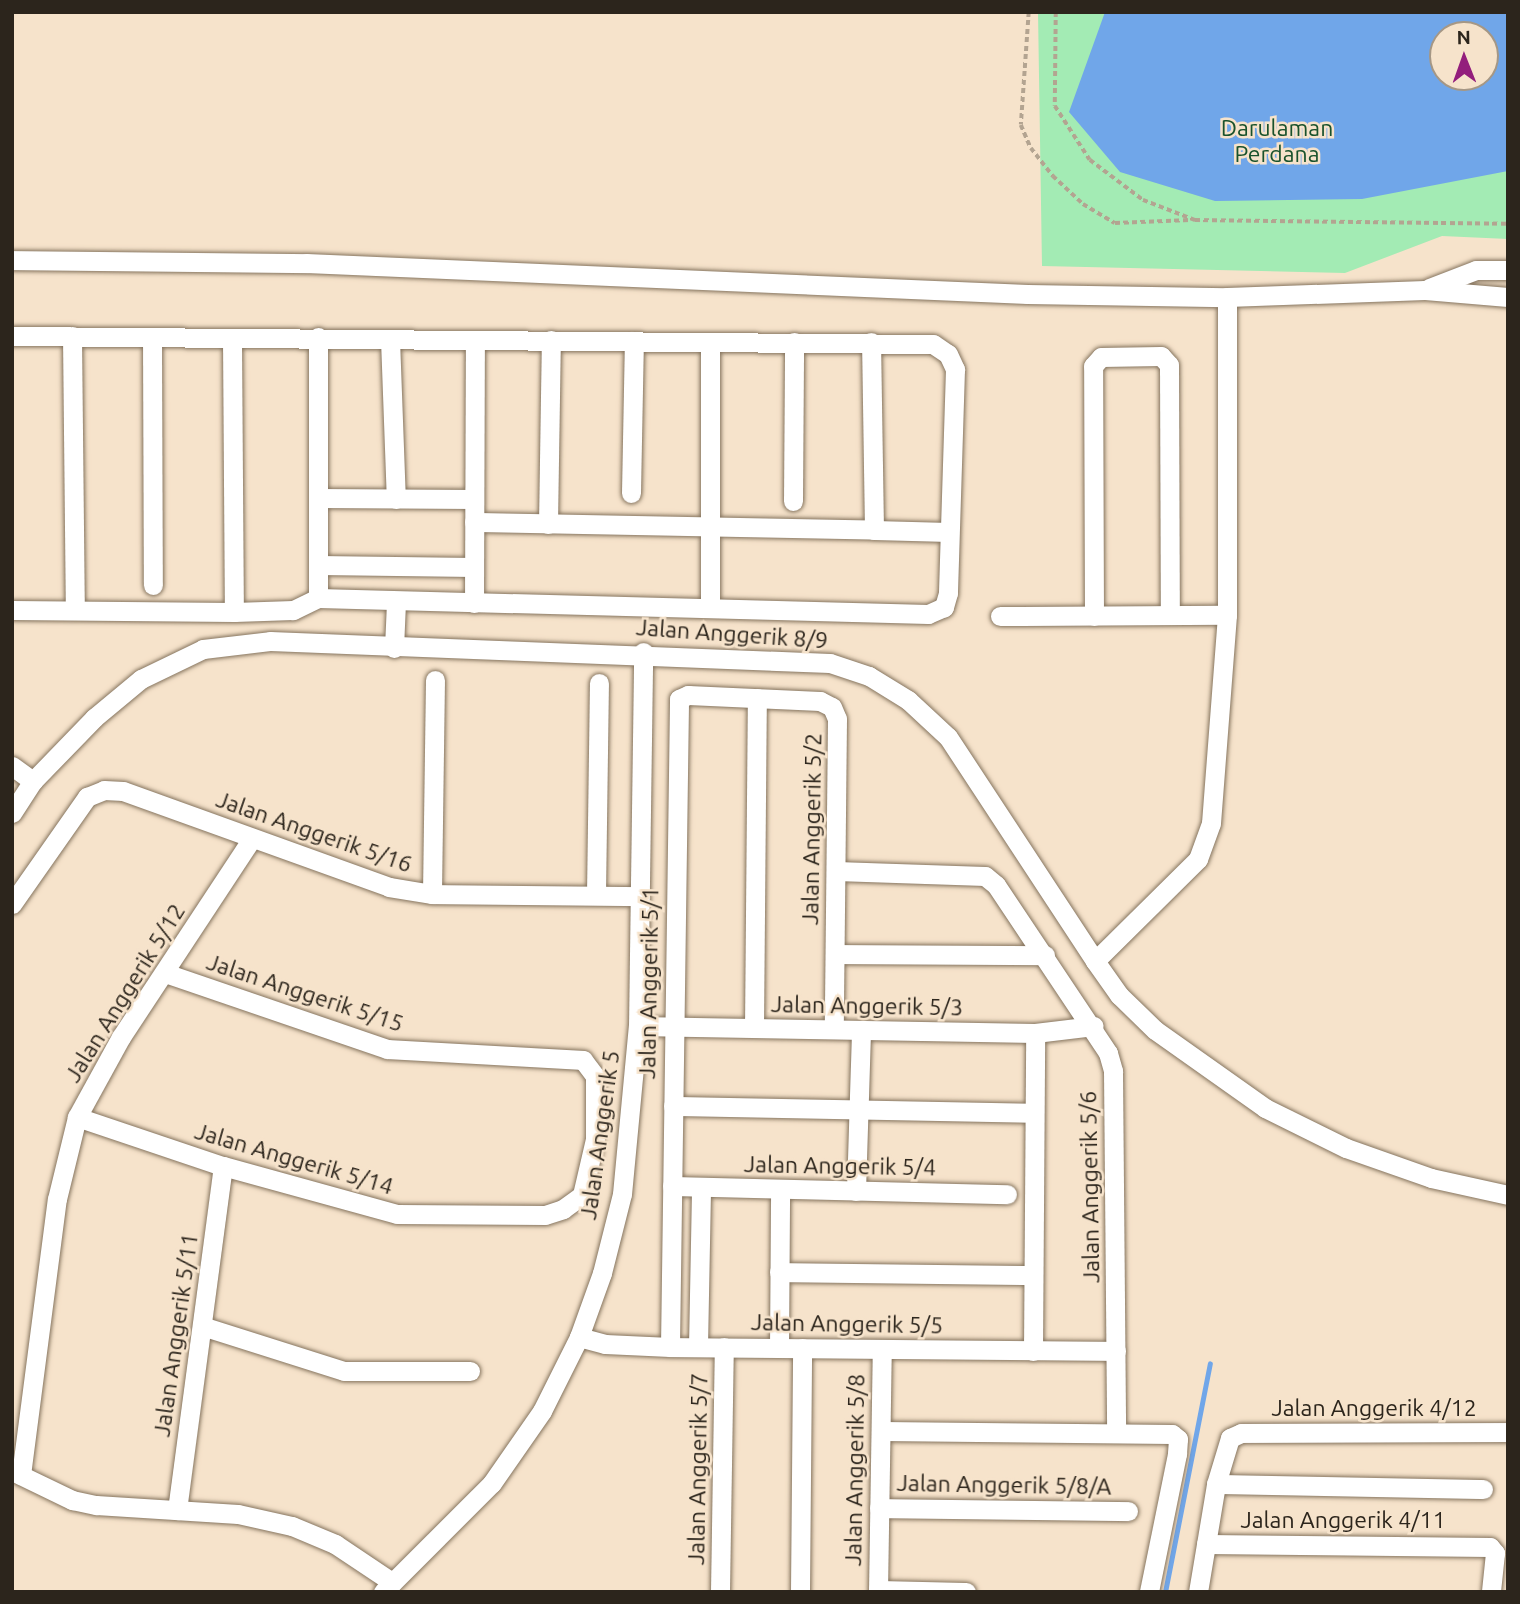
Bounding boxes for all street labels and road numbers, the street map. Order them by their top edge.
street label: Jalan Anggerik 8/9 [635,614,829,654]
street label: Jalan Anggerik 5/2 [797,733,827,925]
street label: Jalan Anggerik 5/16 [212,786,416,878]
street label: Jalan Anggerik 5/1 [634,887,664,1079]
street label: Jalan Anggerik 5/12 [59,899,191,1087]
street label: Jalan Anggerik 5/15 [203,948,407,1038]
street label: Jalan Anggerik 5/3 [771,991,963,1021]
street label: Jalan Anggerik 5 [574,1049,626,1221]
street label: Jalan Anggerik 5/6 [1075,1091,1105,1283]
street label: Jalan Anggerik 5/14 [192,1117,396,1201]
street label: Jalan Anggerik 5/4 [744,1151,936,1181]
street label: Jalan Anggerik 5/11 [148,1231,204,1439]
street label: Jalan Anggerik 5/5 [751,1309,943,1339]
street label: Jalan Anggerik 5/7 [683,1373,713,1565]
street label: Jalan Anggerik 5/8 [840,1374,870,1566]
street label: Jalan Anggerik 4/12 [1271,1394,1477,1422]
street label: Jalan Anggerik 5/8/A [896,1469,1112,1501]
street label: Jalan Anggerik 4/11 [1240,1506,1446,1534]

